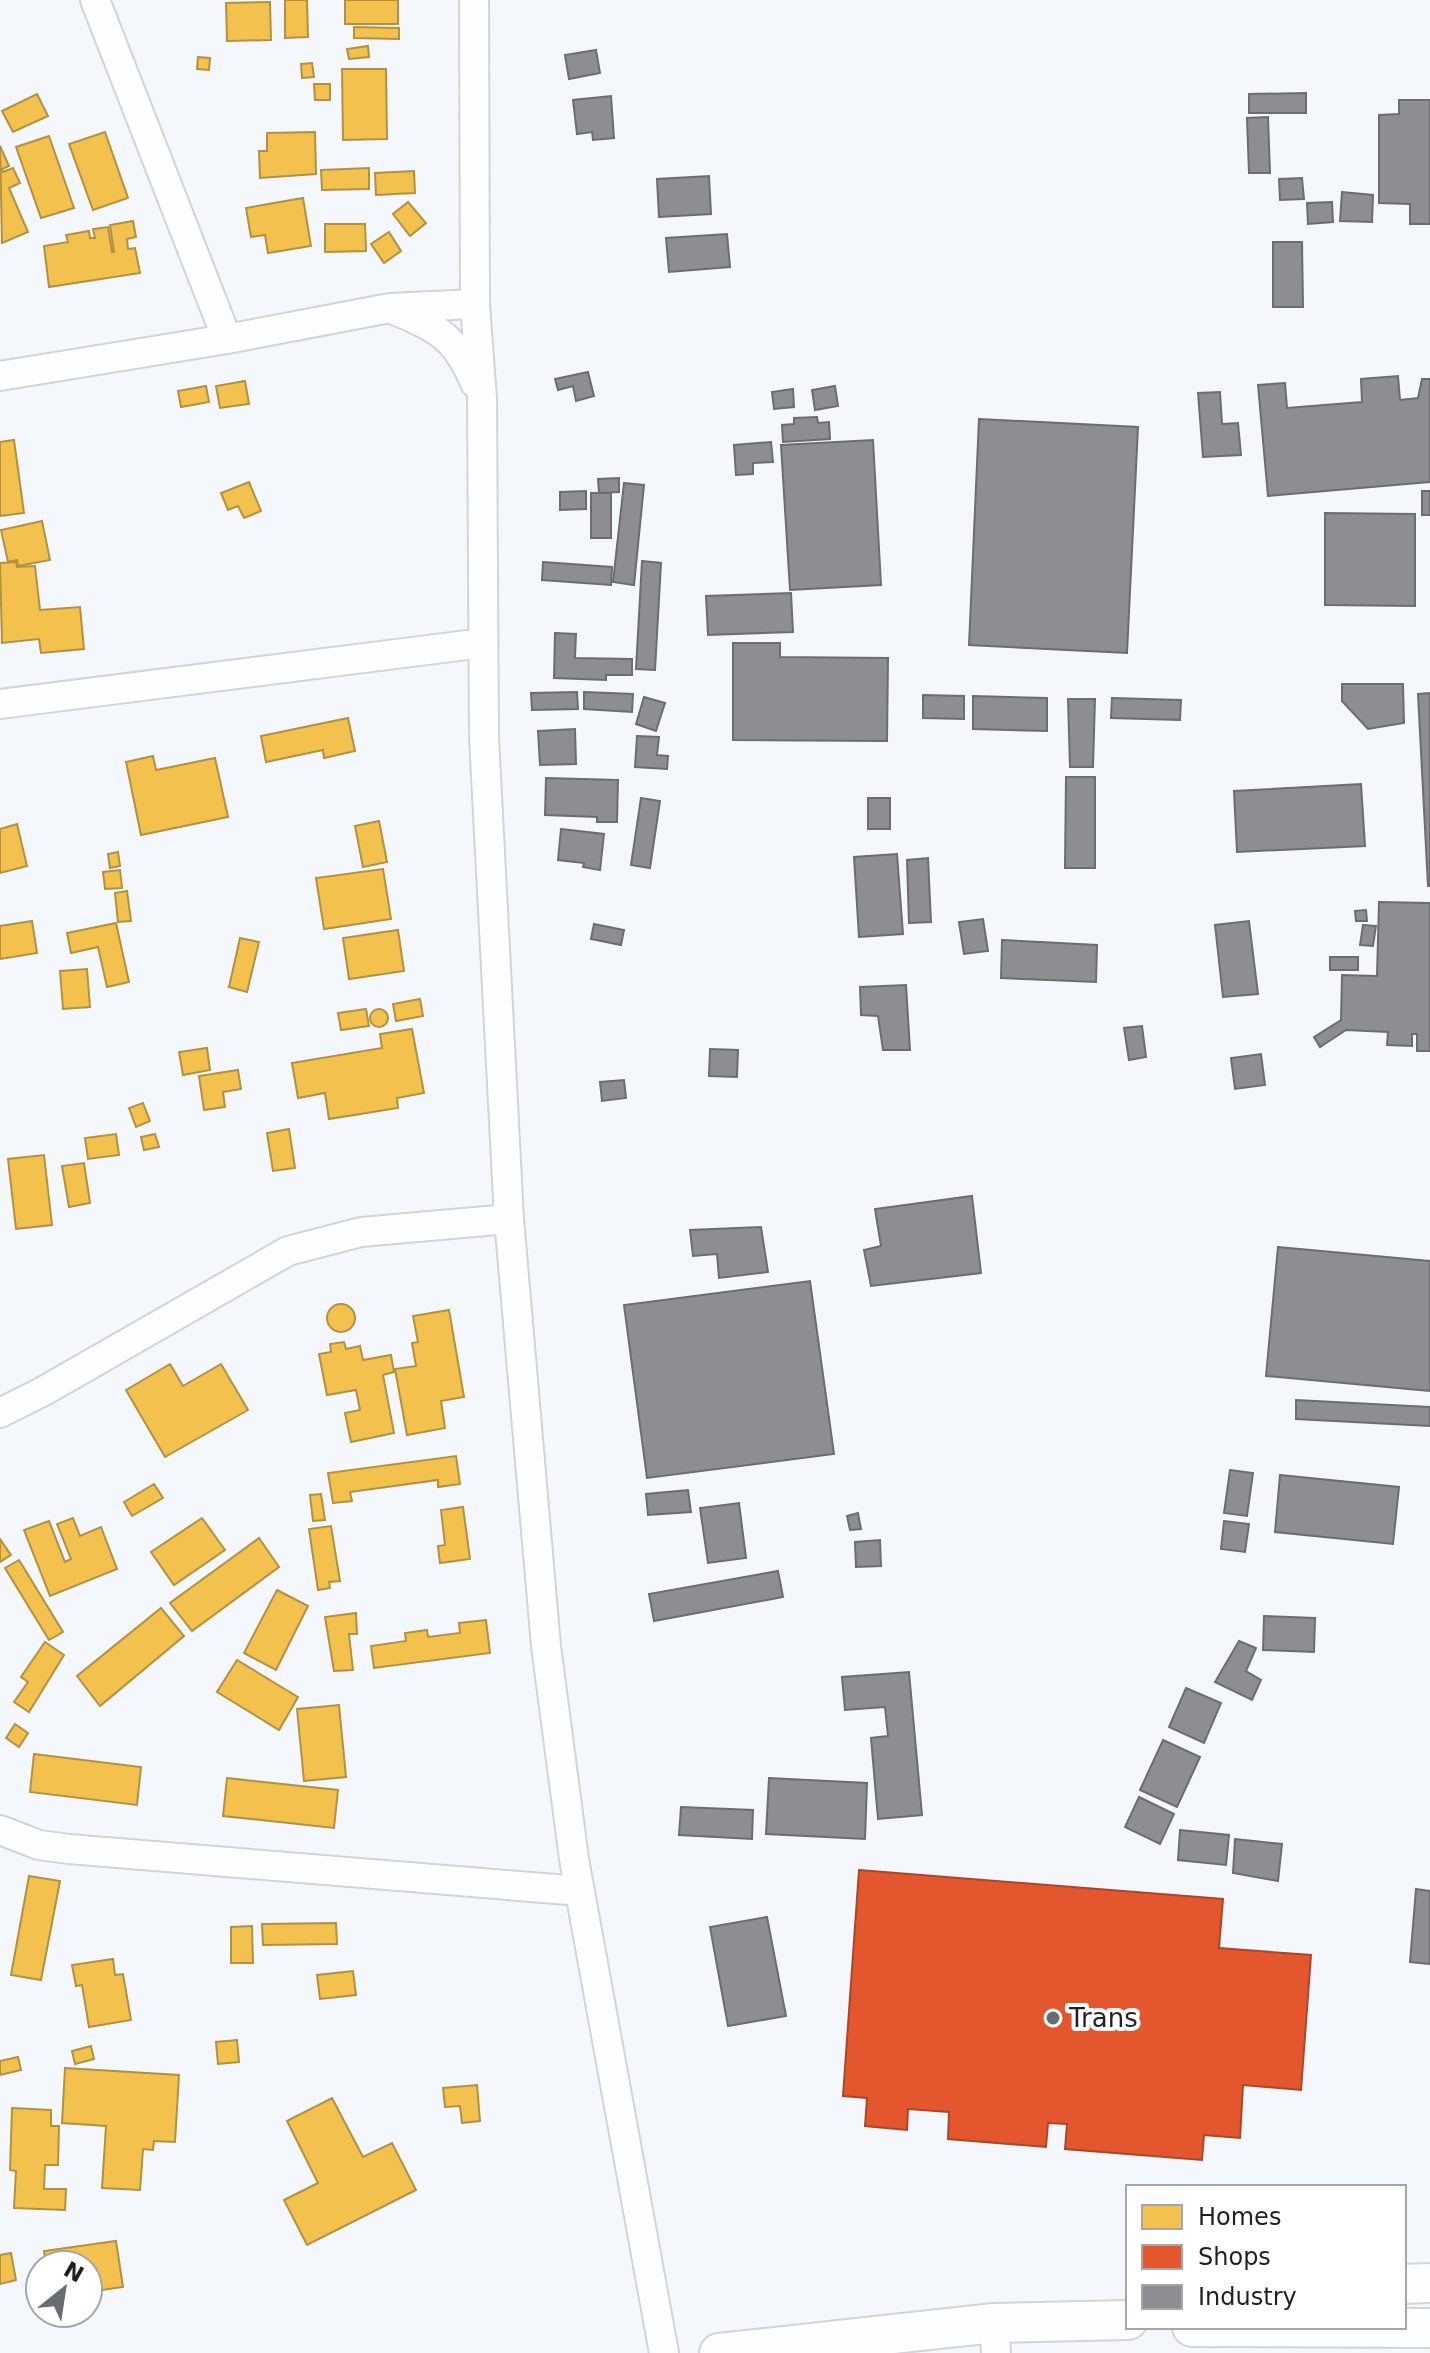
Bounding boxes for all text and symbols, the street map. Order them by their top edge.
place label: Trans [1068,2003,1138,2033]
marker: Trans [1044,2009,1062,2027]
legend [1126,2185,1406,2329]
text: Homes [1198,2203,1281,2231]
text: Shops [1198,2243,1271,2271]
north arrow [24,2249,104,2329]
text: N [60,2257,88,2288]
text: Industry [1198,2283,1297,2311]

